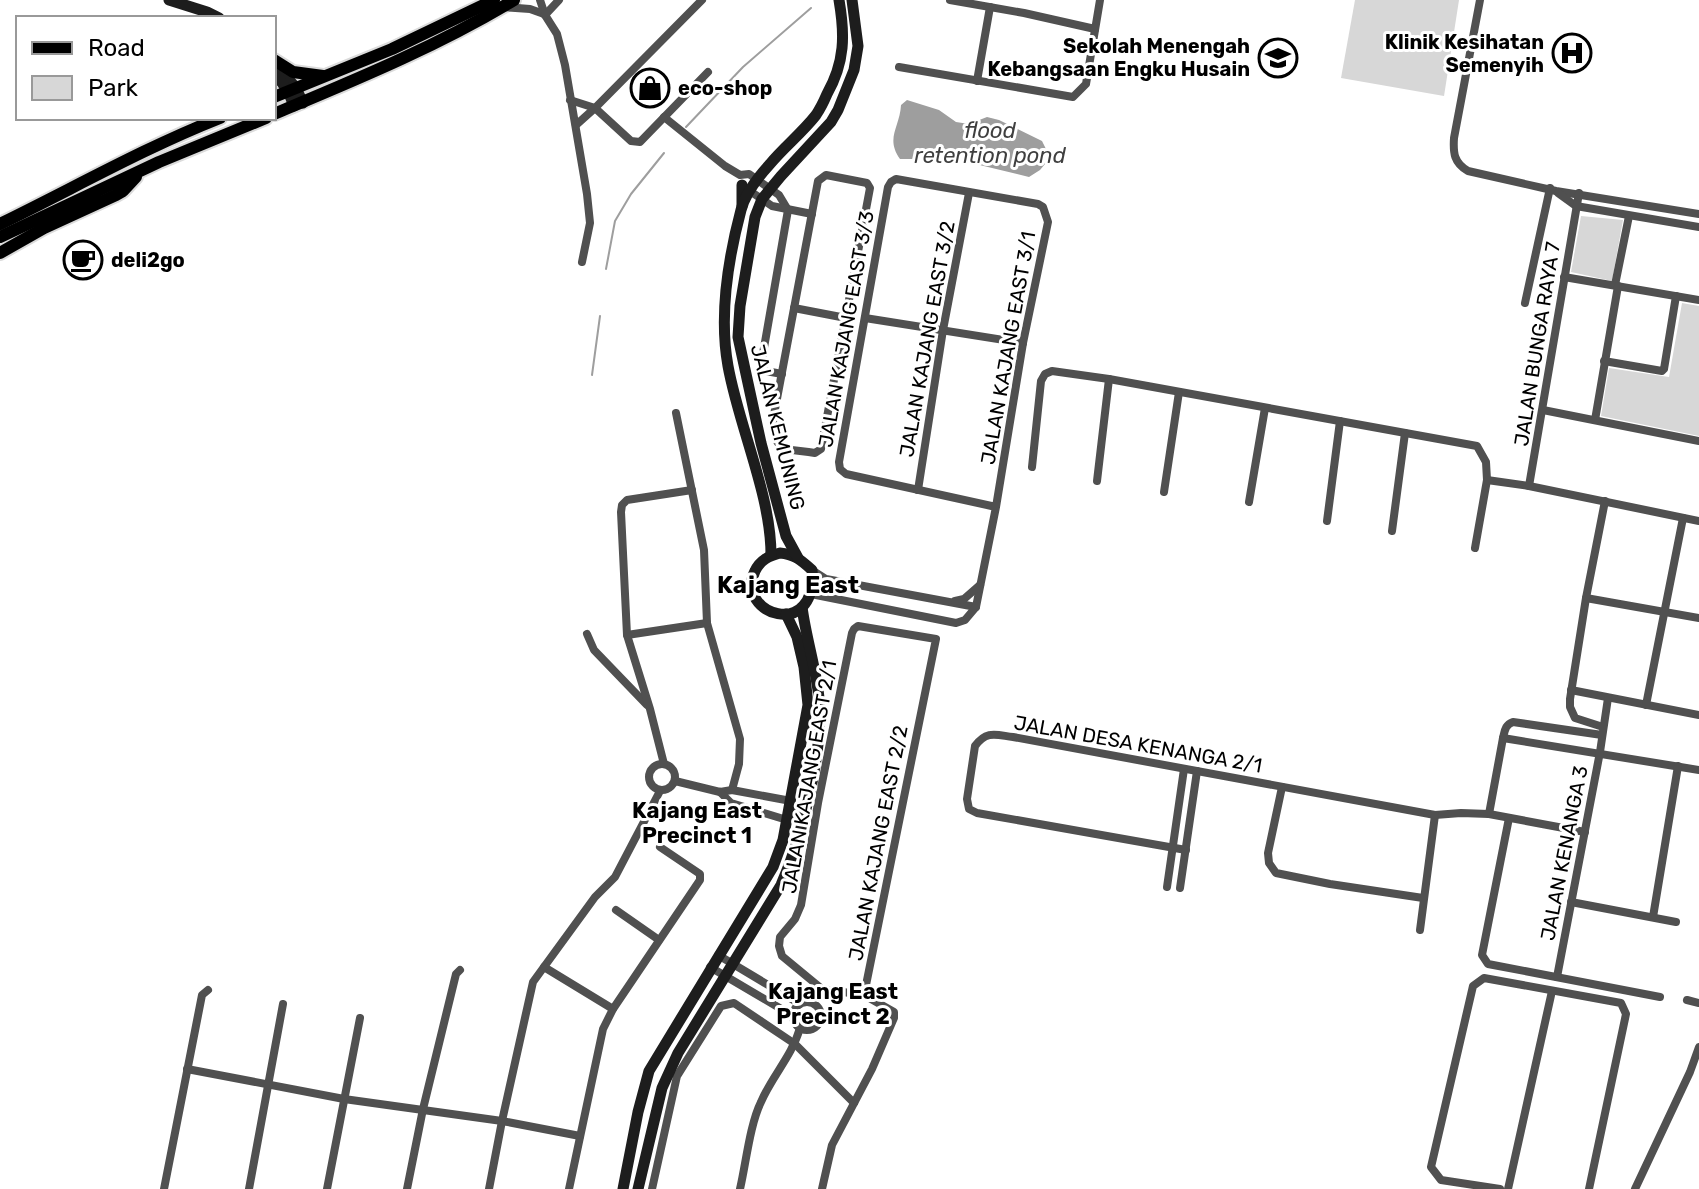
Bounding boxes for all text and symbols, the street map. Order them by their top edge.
legend [16,16,276,120]
place label: Klinik Kesihatan Semenyih [1385,30,1544,77]
hospital icon: Klinik Kesihatan Semenyih [1551,32,1593,74]
text: Road [88,34,145,62]
place label: Sekolah Menengah Kebangsaan Engku Husain [987,34,1250,81]
school or university icon: Sekolah Menengah Kebangsaan Engku Husain [1257,37,1299,79]
shop icon: eco-shop [629,67,671,109]
text: Park [88,74,139,102]
place label: eco-shop [678,76,772,100]
water label: flood retention pond [914,117,1067,169]
street label: JALAN KAJANG EAST 3/3 [813,209,879,449]
street label: JALAN KAJANG EAST 3/2 [894,219,960,459]
street label: JALAN KAJANG EAST 3/1 [976,230,1040,466]
cafe icon: deli2go [62,239,104,281]
street label: JALAN BUNGA RAYA 7 [1509,240,1565,448]
place label: deli2go [111,248,185,272]
street label: JALAN KEMUNING [746,342,810,512]
district label: Kajang East [717,571,859,599]
street label: JALAN KAJANG EAST 2/1 [777,659,841,895]
street label: JALAN DESA KENANGA 2/1 [1012,710,1264,778]
street label: JALAN KAJANG EAST 2/2 [843,723,913,963]
street label: JALAN KENANGA 3 [1535,763,1593,943]
district label: Kajang East Precinct 1 [632,797,762,849]
district label: Kajang East Precinct 2 [768,978,898,1030]

